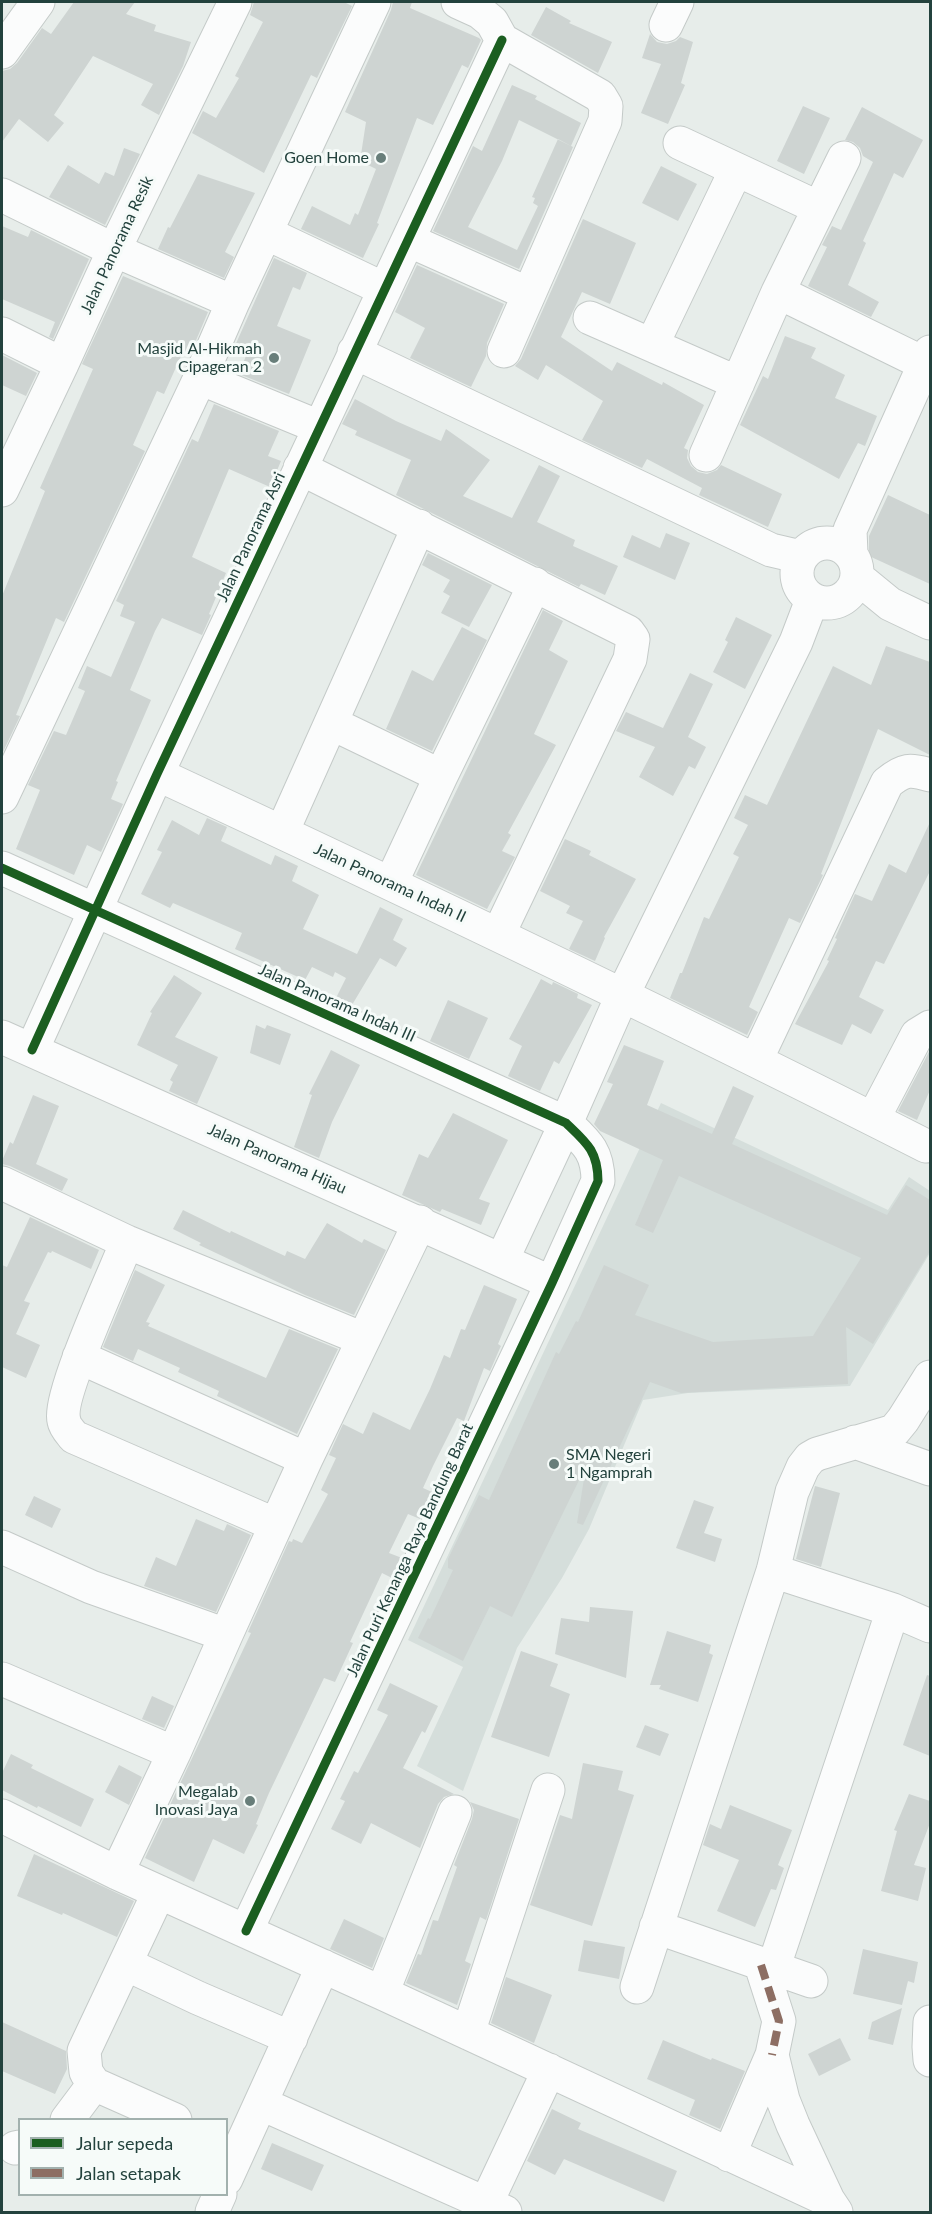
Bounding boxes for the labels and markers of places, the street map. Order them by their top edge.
place label: Goen Home [284,148,369,168]
marker: Goen Home [374,151,388,165]
place label: Masjid Al-Hikmah Cipageran 2 [137,339,262,377]
marker: Masjid Al-Hikmah Cipageran 2 [267,351,281,365]
place label: SMA Negeri 1 Ngamprah [566,1445,652,1483]
marker: SMA Negeri 1 Ngamprah [547,1457,561,1471]
place label: Megalab Inovasi Jaya [155,1782,238,1820]
marker: Megalab Inovasi Jaya [243,1794,257,1808]

